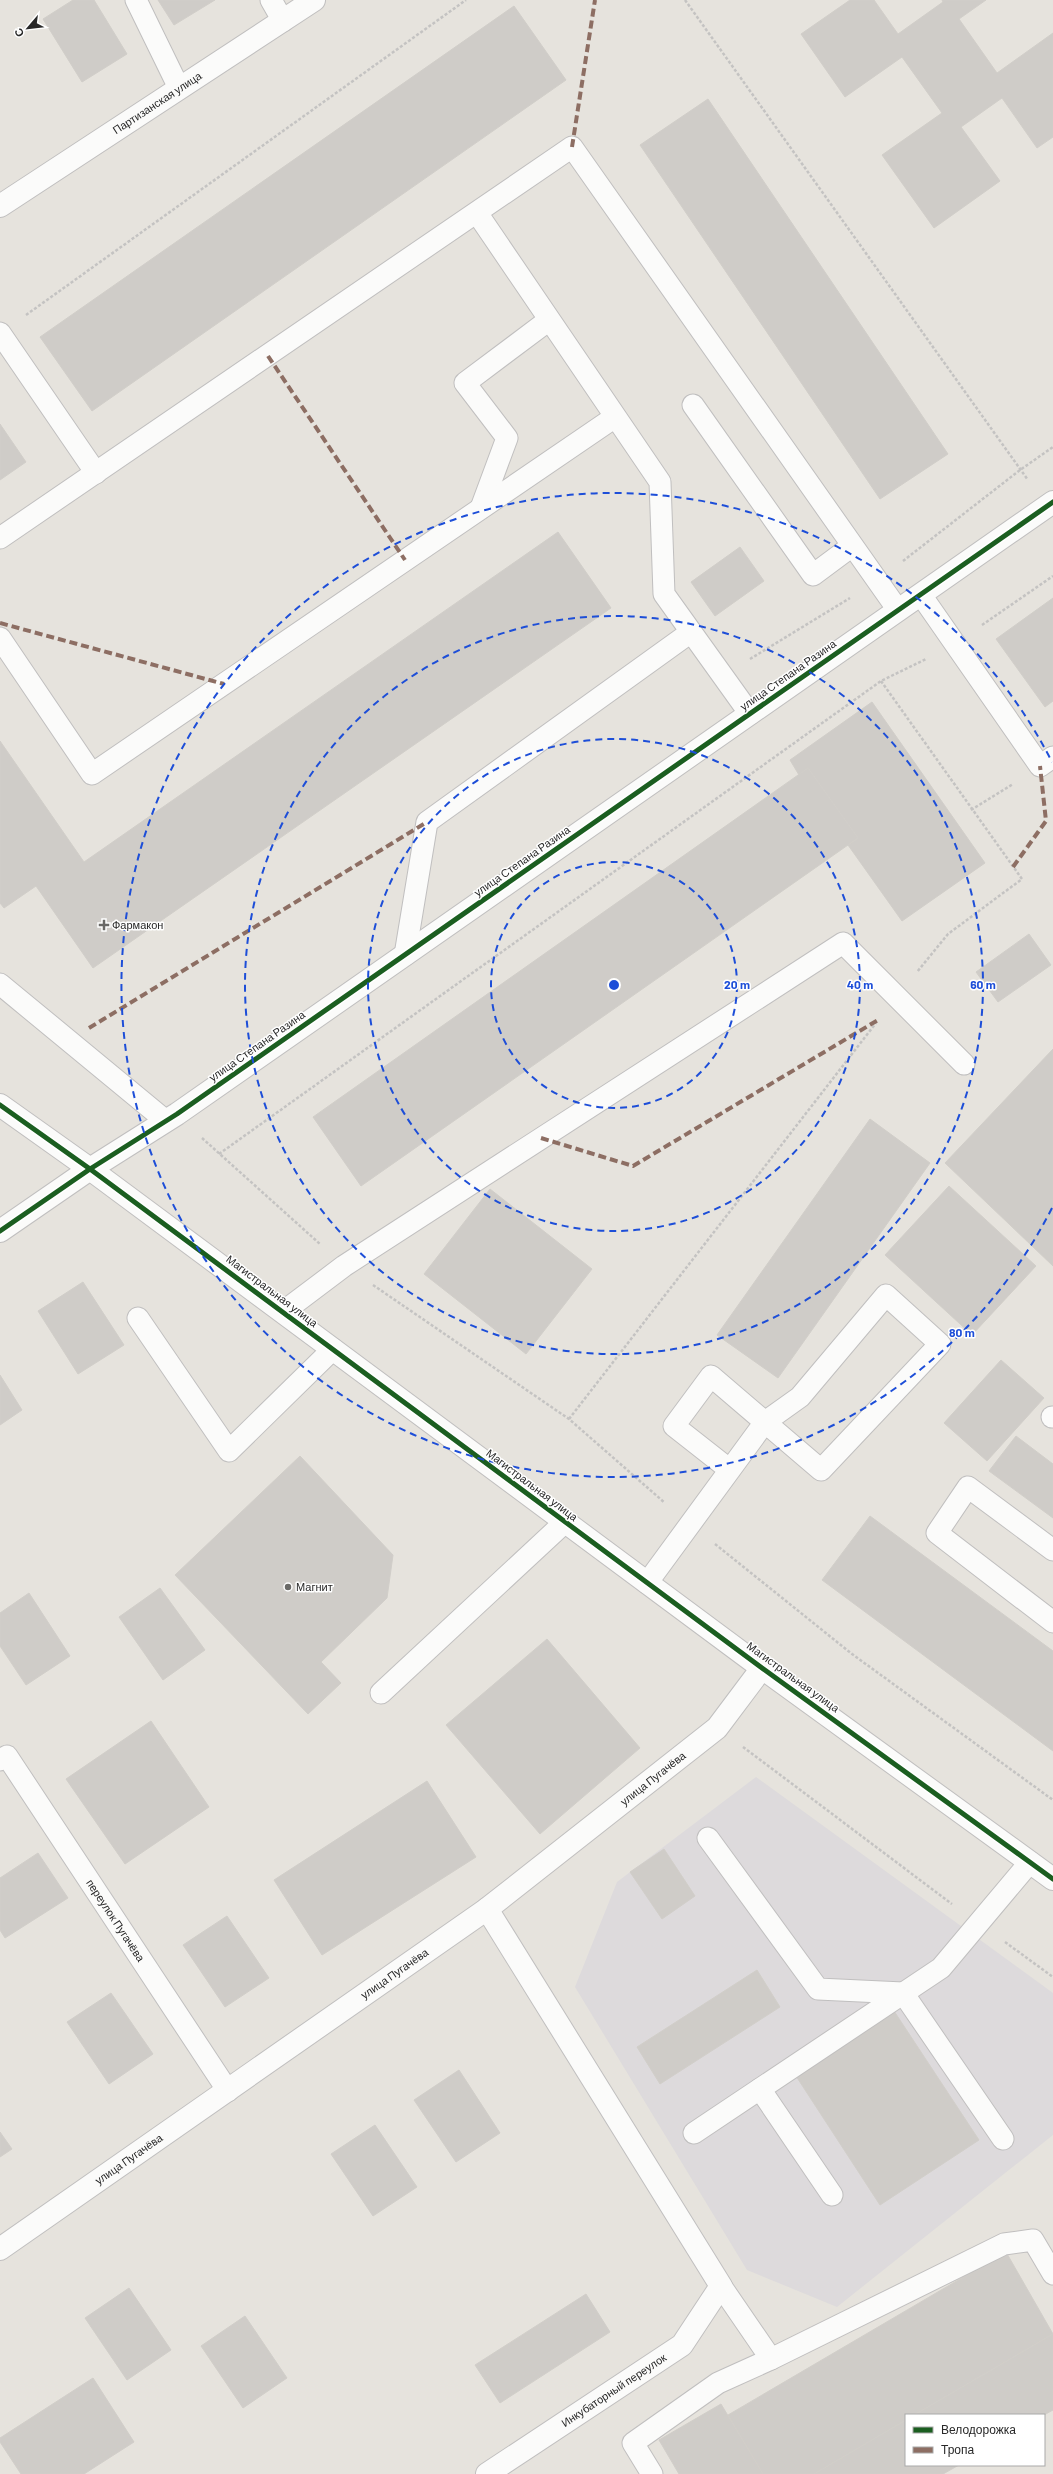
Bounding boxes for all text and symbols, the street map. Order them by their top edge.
north arrow [8,8,48,48]
text: С [11,26,26,39]
street label: Партизанская улица [110,68,204,136]
street label: улица Степана Разина [737,636,839,713]
street label: улица Степана Разина [471,822,573,899]
place label: Фармакон [112,918,163,931]
marker: Фармакон [99,920,109,930]
text: 20 m [724,977,750,991]
text: 40 m [847,977,873,991]
text: 60 m [970,977,996,991]
centre of rings [607,978,621,992]
street label: улица Степана Разина [206,1007,308,1084]
street label: Магистральная улица [224,1252,321,1330]
text: 80 m [949,1325,975,1339]
street label: Магистральная улица [484,1446,581,1524]
place label: Магнит [296,1580,333,1593]
marker: Магнит [283,1582,293,1592]
street label: Магистральная улица [745,1639,843,1715]
street label: улица Пугачёва [617,1748,688,1808]
street label: переулок Пугачёва [84,1876,148,1964]
street label: улица Пугачёва [358,1945,431,2001]
street label: улица Пугачёва [92,2130,165,2187]
street label: Инкубаторный переулок [559,2350,669,2429]
legend [905,2414,1045,2466]
text: Велодорожка [941,2422,1016,2437]
text: Тропа [941,2442,975,2457]

